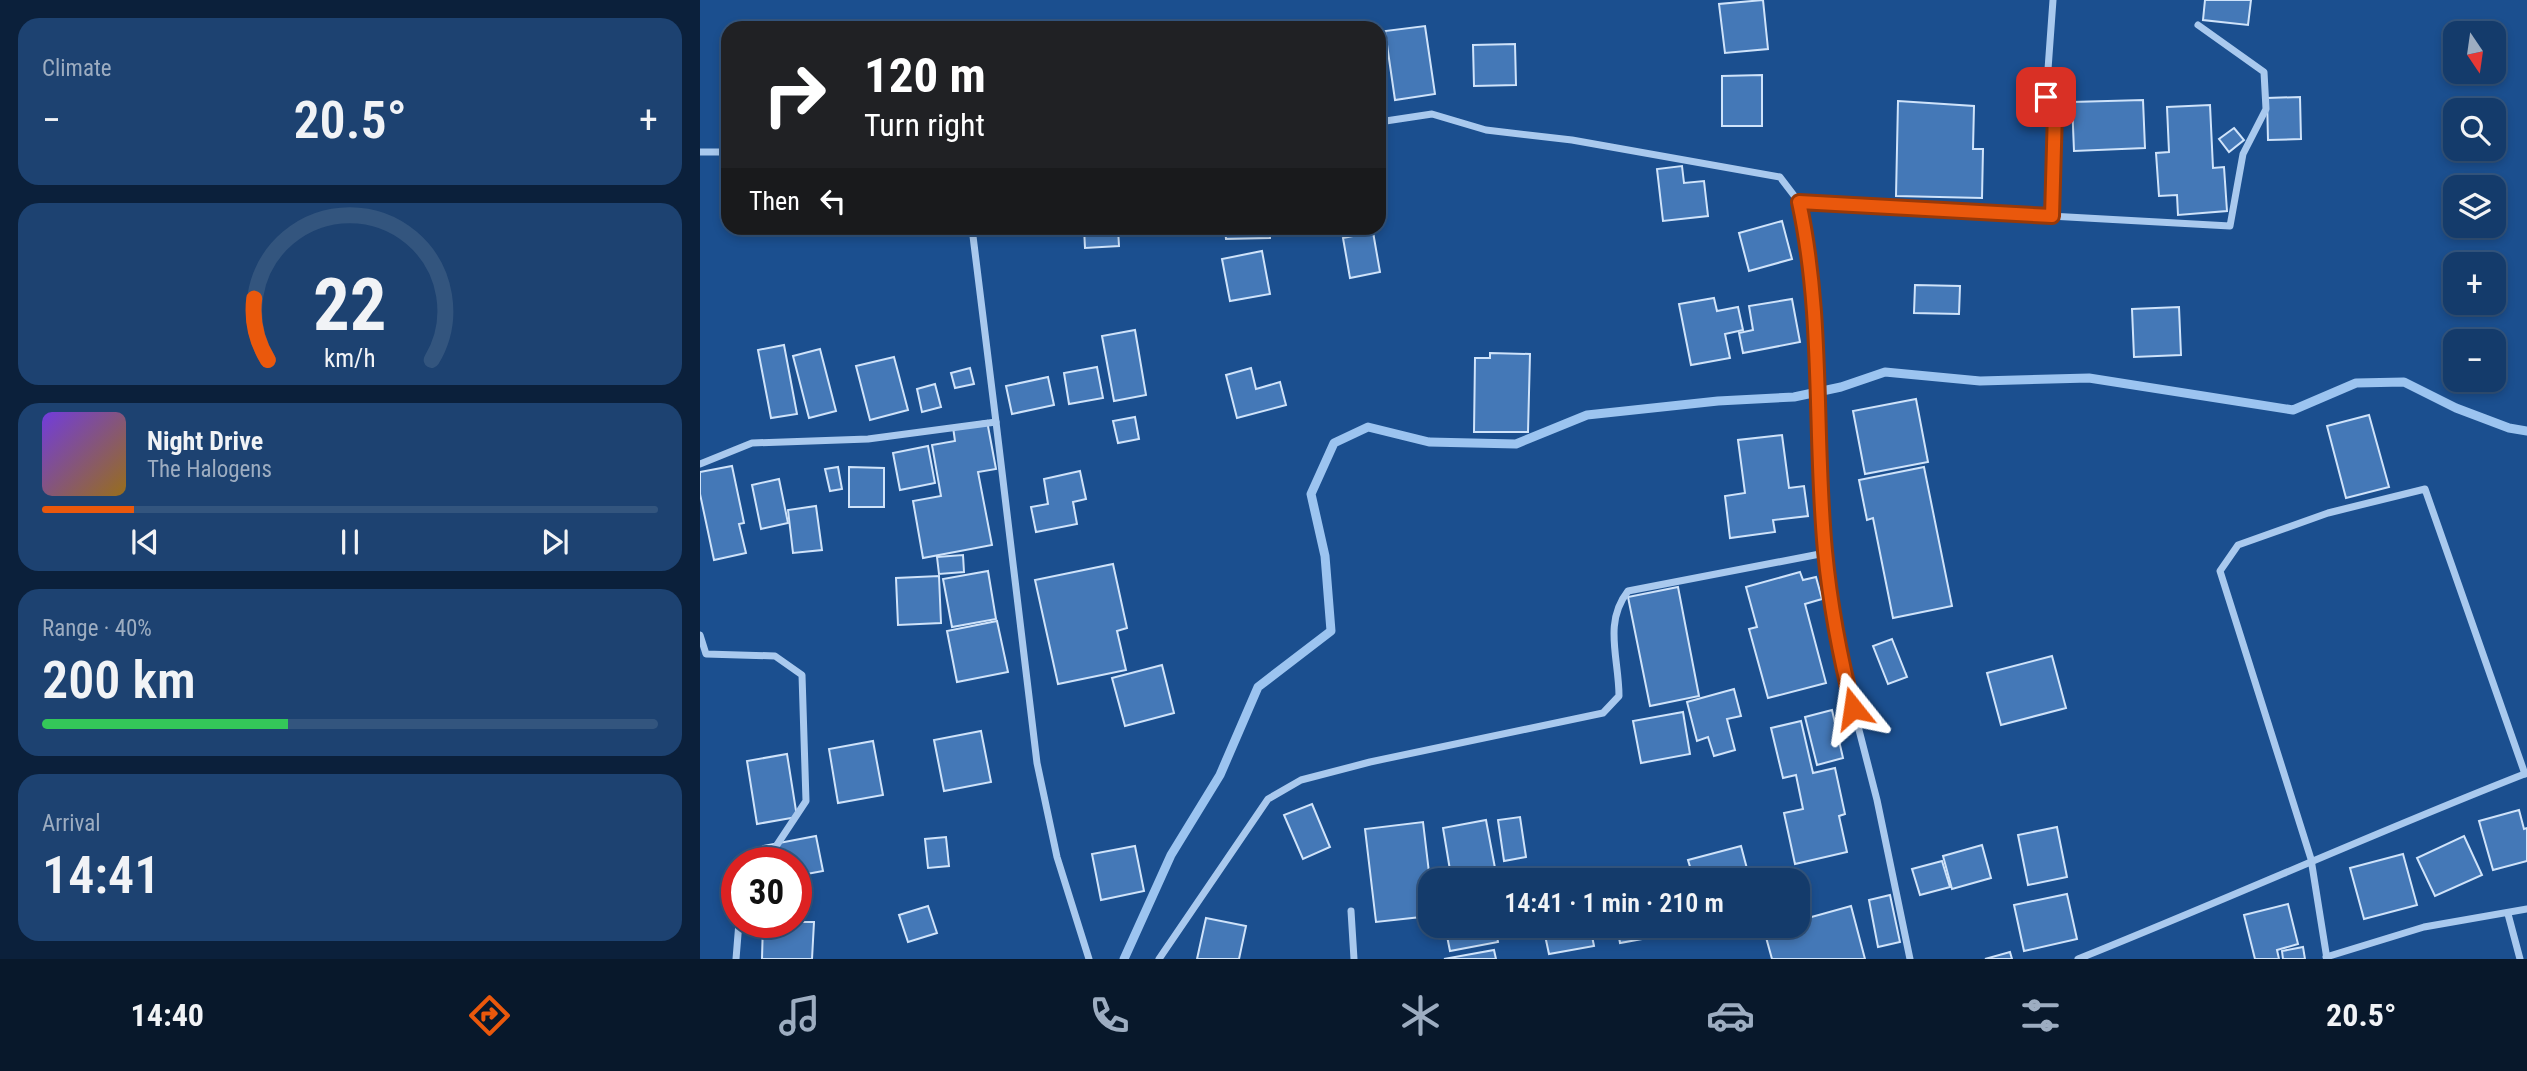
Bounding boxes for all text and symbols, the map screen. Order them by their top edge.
north arrow [2443,21,2506,84]
map controls [2443,21,2506,392]
text: 120 m [864,47,986,104]
icon: right [749,49,840,140]
text: Climate [42,55,112,82]
pin [2016,67,2076,127]
icon: arrive [2027,78,2065,116]
text: 20.5° [293,90,407,151]
text: − [42,98,61,142]
text: + [639,98,658,142]
button: search [2443,98,2506,161]
text: Turn right [864,106,985,144]
button: layers [2443,175,2506,238]
icon: left [814,182,852,220]
text: Then [749,186,800,216]
button: + [2443,252,2506,315]
text: 22 [313,263,387,349]
button: − [2443,329,2506,392]
text: km/h [324,344,376,373]
text: Night Drive [147,426,263,456]
text: The Halogens [147,456,272,483]
icon: previous [126,523,164,561]
icon: pause [331,523,369,561]
icon: next [536,523,574,561]
text: Range · 40% [42,615,152,642]
text: 200 km [42,650,196,711]
position arrow [1816,671,1890,745]
text: Arrival [42,810,101,837]
text: 14:41 [42,845,160,906]
speed limit sign: 30 [721,847,812,938]
text: 14:41 · 1 min · 210 m [1504,888,1724,918]
icon: directions [465,991,514,1040]
icon: music [775,991,824,1040]
icon: phone [1085,991,1134,1040]
icon: climate [1396,991,1445,1040]
icon: car [1706,991,1755,1040]
icon: filters [2016,991,2065,1040]
text: 14:40 [131,996,204,1034]
text: 20.5° [2326,996,2396,1034]

